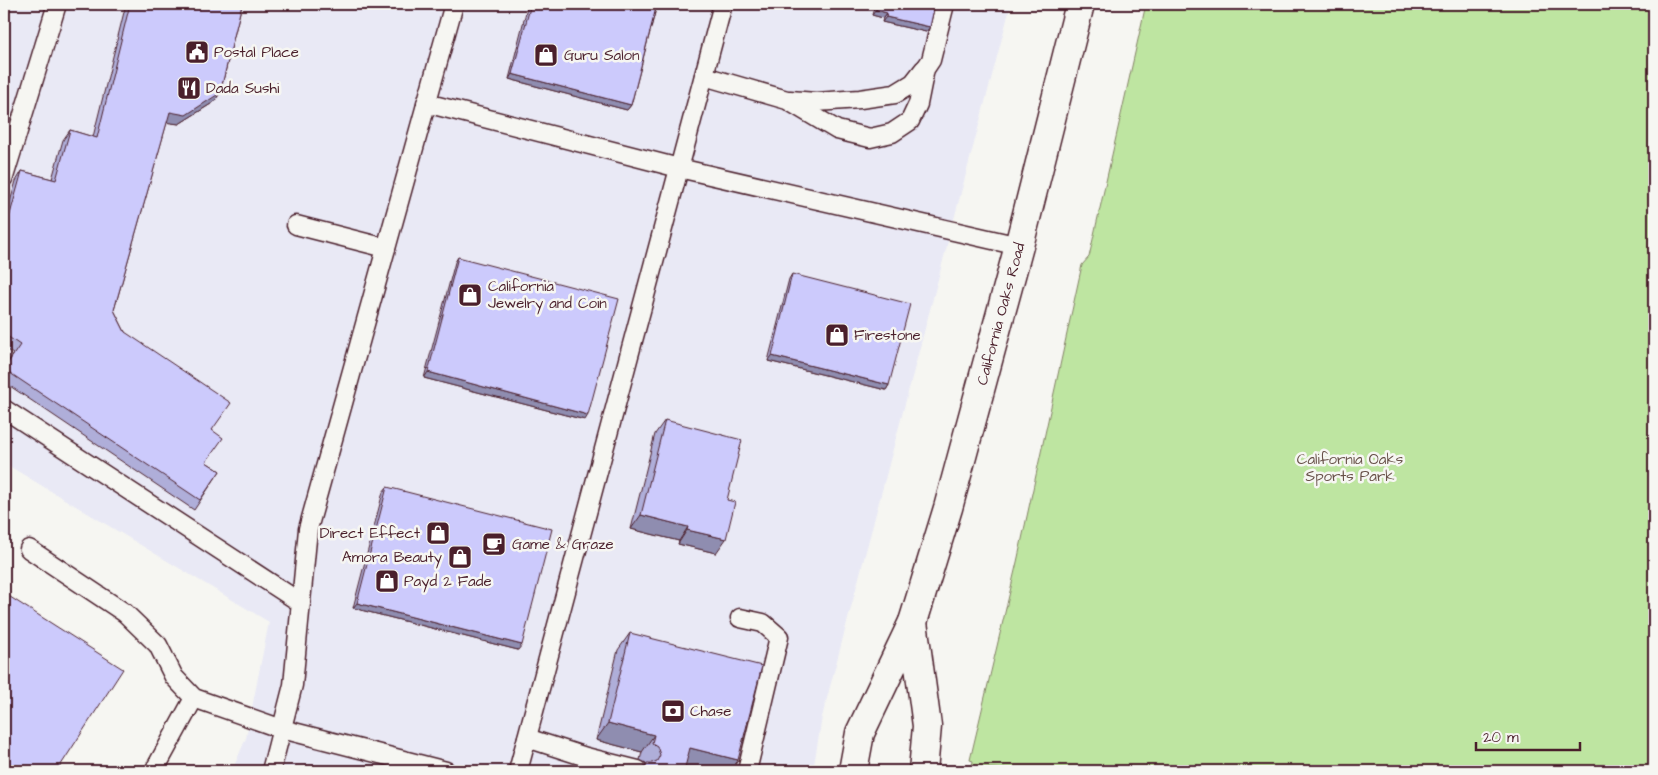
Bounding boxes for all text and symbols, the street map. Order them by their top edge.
public building icon: Postal Place [184,39,210,65]
place label: Postal Place [214,42,299,63]
shop icon: Guru Salon [533,42,559,68]
place label: Guru Salon [564,45,640,66]
restaurant icon: Dada Sushi [176,75,202,101]
place label: Dada Sushi [206,78,280,99]
street label: California Oaks Road [972,240,1031,388]
place label: California Jewelry and Coin [488,276,607,315]
shop icon: California Jewelry and Coin [457,282,483,308]
shop icon: Firestone [824,322,850,348]
place label: Firestone [854,325,921,346]
park label: California Oaks Sports Park [1297,449,1404,487]
shop icon: Direct Effect [425,520,451,546]
place label: Direct Effect [320,523,420,544]
cafe icon: Game & Graze [481,531,507,557]
place label: Game & Graze [512,534,614,555]
shop icon: Amora Beauty [447,544,473,570]
place label: Amora Beauty [342,547,442,569]
shop icon: Payd 2 Fade [374,568,400,594]
place label: Payd 2 Fade [404,571,492,593]
bank icon: Chase [660,698,686,724]
place label: Chase [690,701,731,722]
scale bar [1476,720,1579,752]
text: 20 m [1483,727,1519,748]

